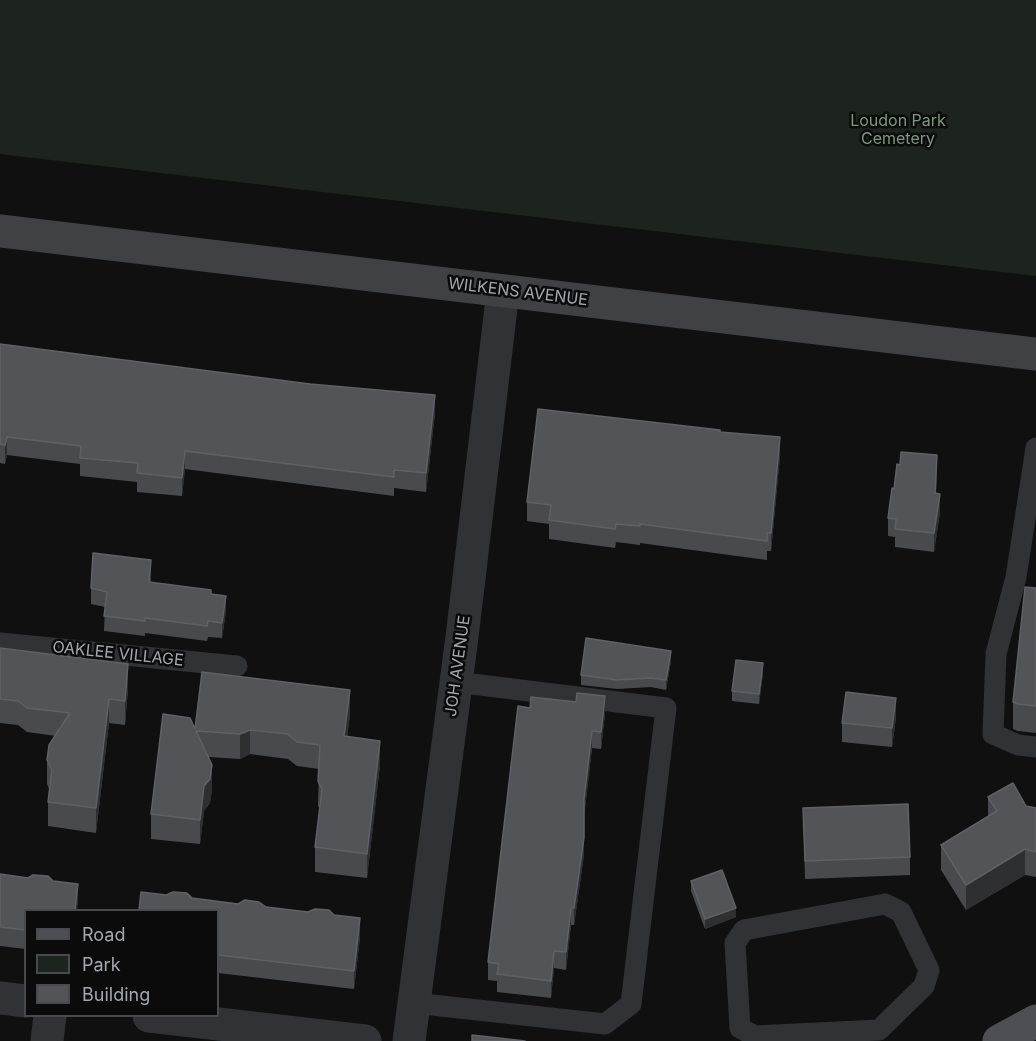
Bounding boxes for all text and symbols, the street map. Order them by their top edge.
park label: Loudon Park Cemetery [850,111,946,149]
street label: WILKENS AVENUE [447,274,589,310]
street label: JOH AVENUE [441,614,475,718]
street label: OAKLEE VILLAGE [51,638,185,670]
legend [24,909,219,1017]
text: Road [82,924,125,945]
text: Park [82,954,121,975]
text: Building [82,984,150,1005]

